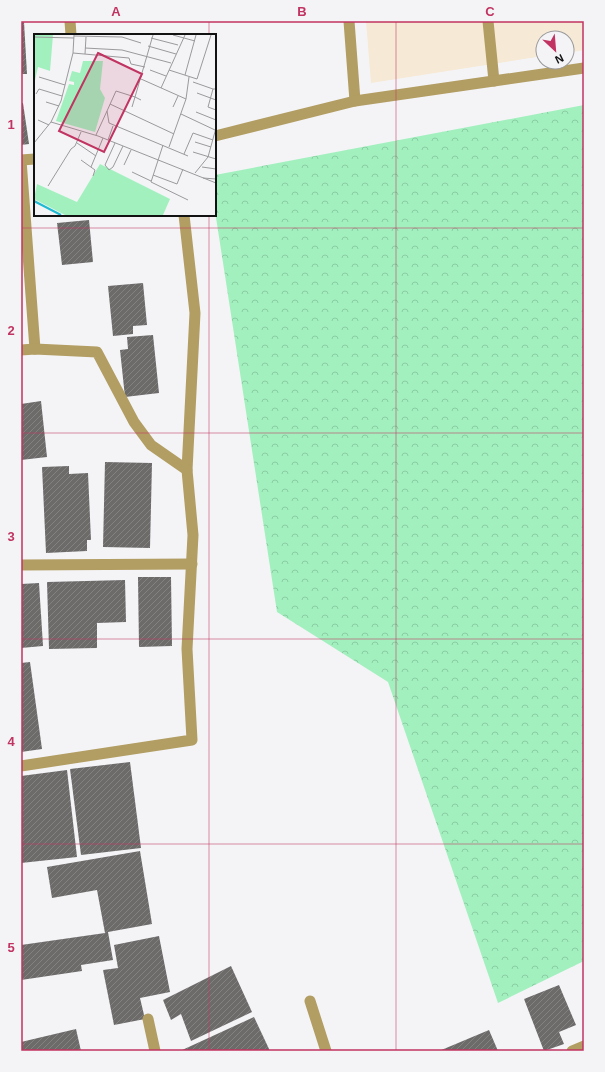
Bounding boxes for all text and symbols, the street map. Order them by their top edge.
text: A [111,4,121,19]
text: B [297,4,307,19]
text: C [485,4,495,19]
north arrow [535,30,575,70]
inset map [34,34,216,216]
text: N [553,52,566,66]
text: 1 [7,117,15,132]
text: 2 [7,323,15,338]
text: 3 [7,529,15,544]
text: 4 [7,734,15,749]
text: 5 [7,940,15,955]

